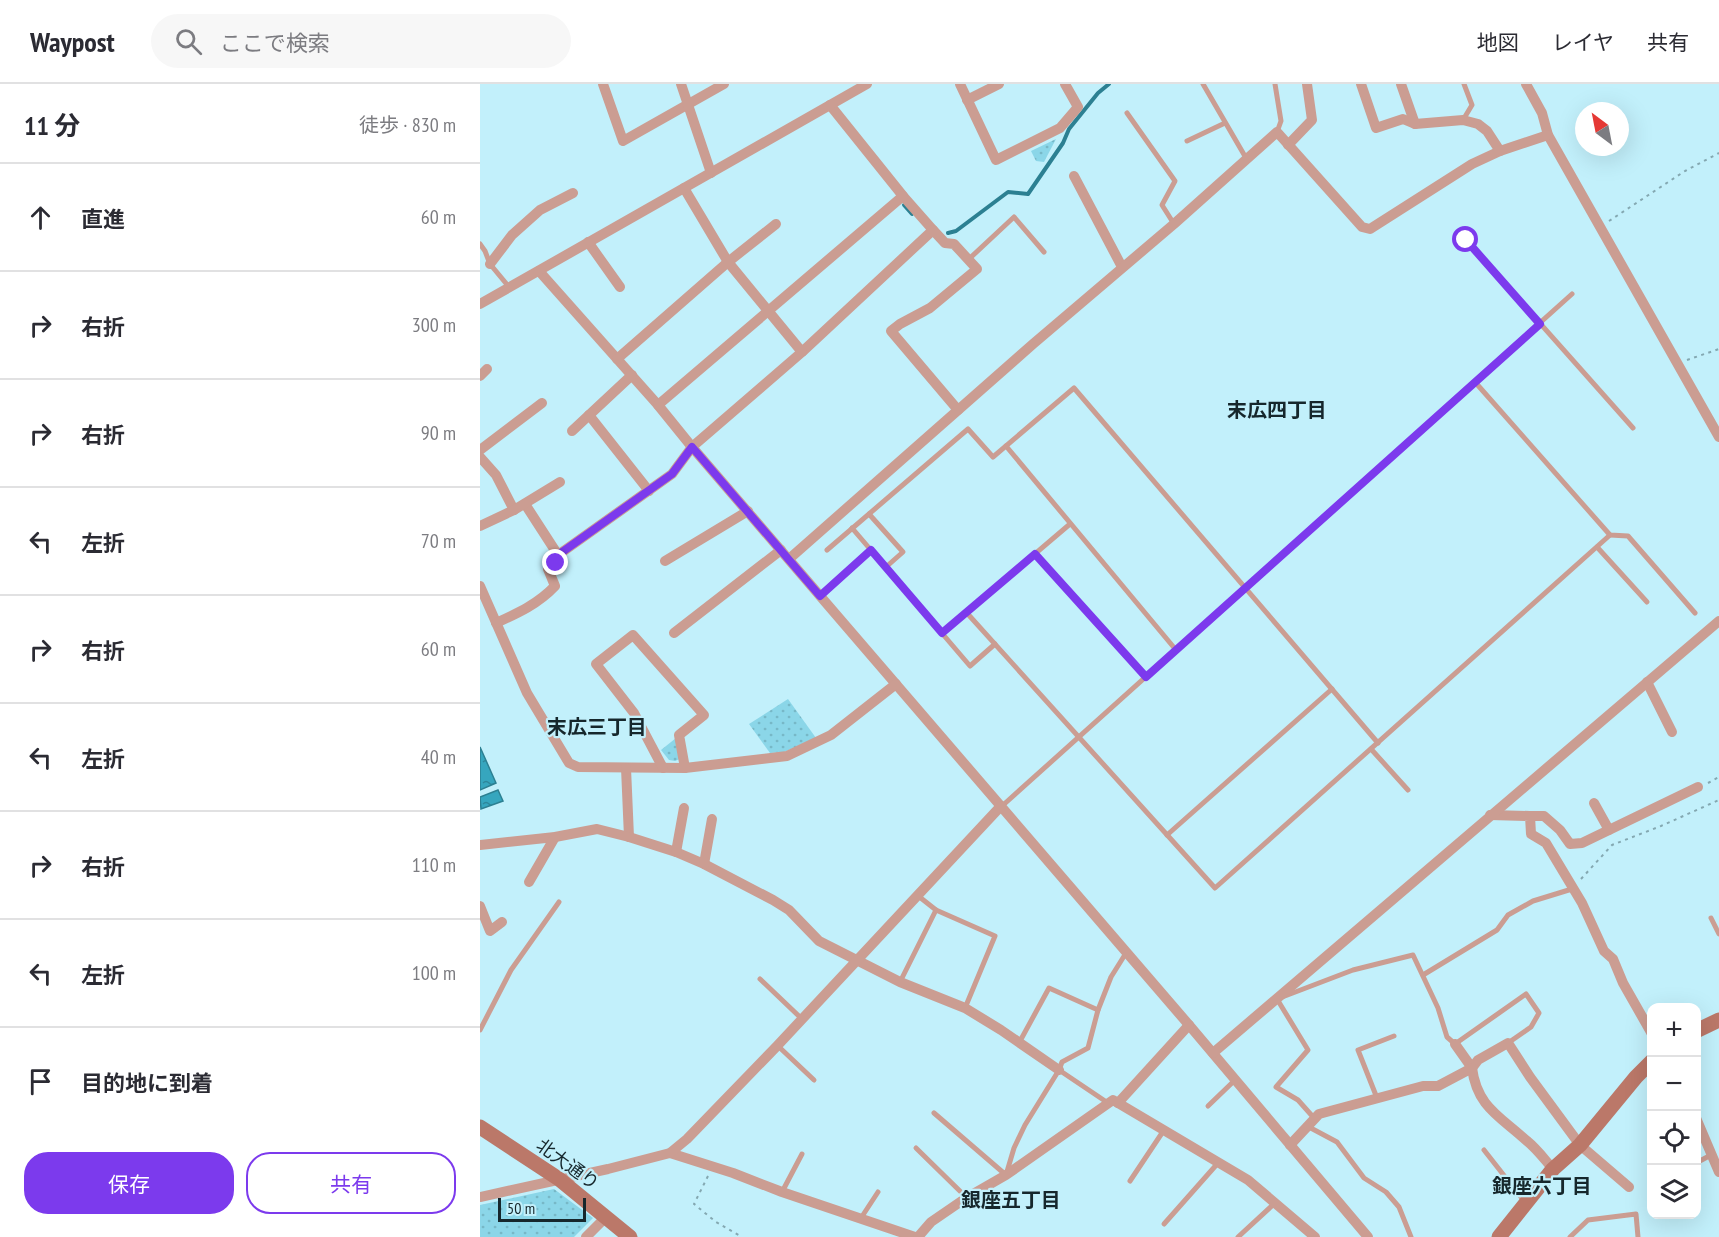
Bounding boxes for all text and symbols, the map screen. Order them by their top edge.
search box [151,14,571,68]
text: Waypost [30,23,115,60]
icon: search [172,25,205,58]
text: ここで検索 [220,29,330,57]
text: 地図 [1477,29,1519,56]
text: レイヤ [1552,29,1614,56]
text: 共有 [1647,29,1689,56]
north arrow [1575,102,1629,156]
text: 11 分 [24,109,80,142]
text: 徒歩 · 830 m [359,112,456,138]
icon: ahead [24,201,57,234]
text: 60 m [421,204,456,230]
text: 直進 [81,205,125,233]
route start [1452,226,1478,252]
icon: right [24,309,57,342]
text: 300 m [412,312,456,338]
text: 右折 [81,313,125,341]
district label: 末広四丁目 [1227,397,1327,423]
icon: right [24,417,57,450]
text: 90 m [421,420,456,446]
text: 右折 [81,421,125,449]
icon: left [24,525,57,558]
text: 70 m [421,528,456,554]
text: 左折 [81,529,125,557]
route end [542,549,568,575]
icon: right [24,633,57,666]
text: 60 m [421,636,456,662]
text: 右折 [81,637,125,665]
district label: 末広三丁目 [547,714,647,740]
icon: left [24,741,57,774]
text: 40 m [421,744,456,770]
text: 左折 [81,745,125,773]
icon: right [24,849,57,882]
text: 110 m [412,852,456,878]
text: 右折 [81,853,125,881]
icon: left [24,957,57,990]
text: 100 m [412,960,456,986]
text: 左折 [81,961,125,989]
map controls [1647,1003,1701,1219]
button: + [1647,1003,1701,1057]
button: − [1647,1057,1701,1111]
icon: arrive [24,1065,57,1098]
text: 目的地に到着 [81,1069,213,1097]
button: locate [1647,1111,1701,1165]
street label: 北大通り [532,1134,604,1194]
button: 保存 [24,1152,234,1214]
button: 共有 [246,1152,456,1214]
button: layers [1647,1165,1701,1219]
district label: 銀座六丁目 [1492,1173,1592,1199]
district label: 銀座五丁目 [961,1187,1061,1213]
scale bar [498,1195,586,1222]
text: 50 m [507,1198,535,1218]

